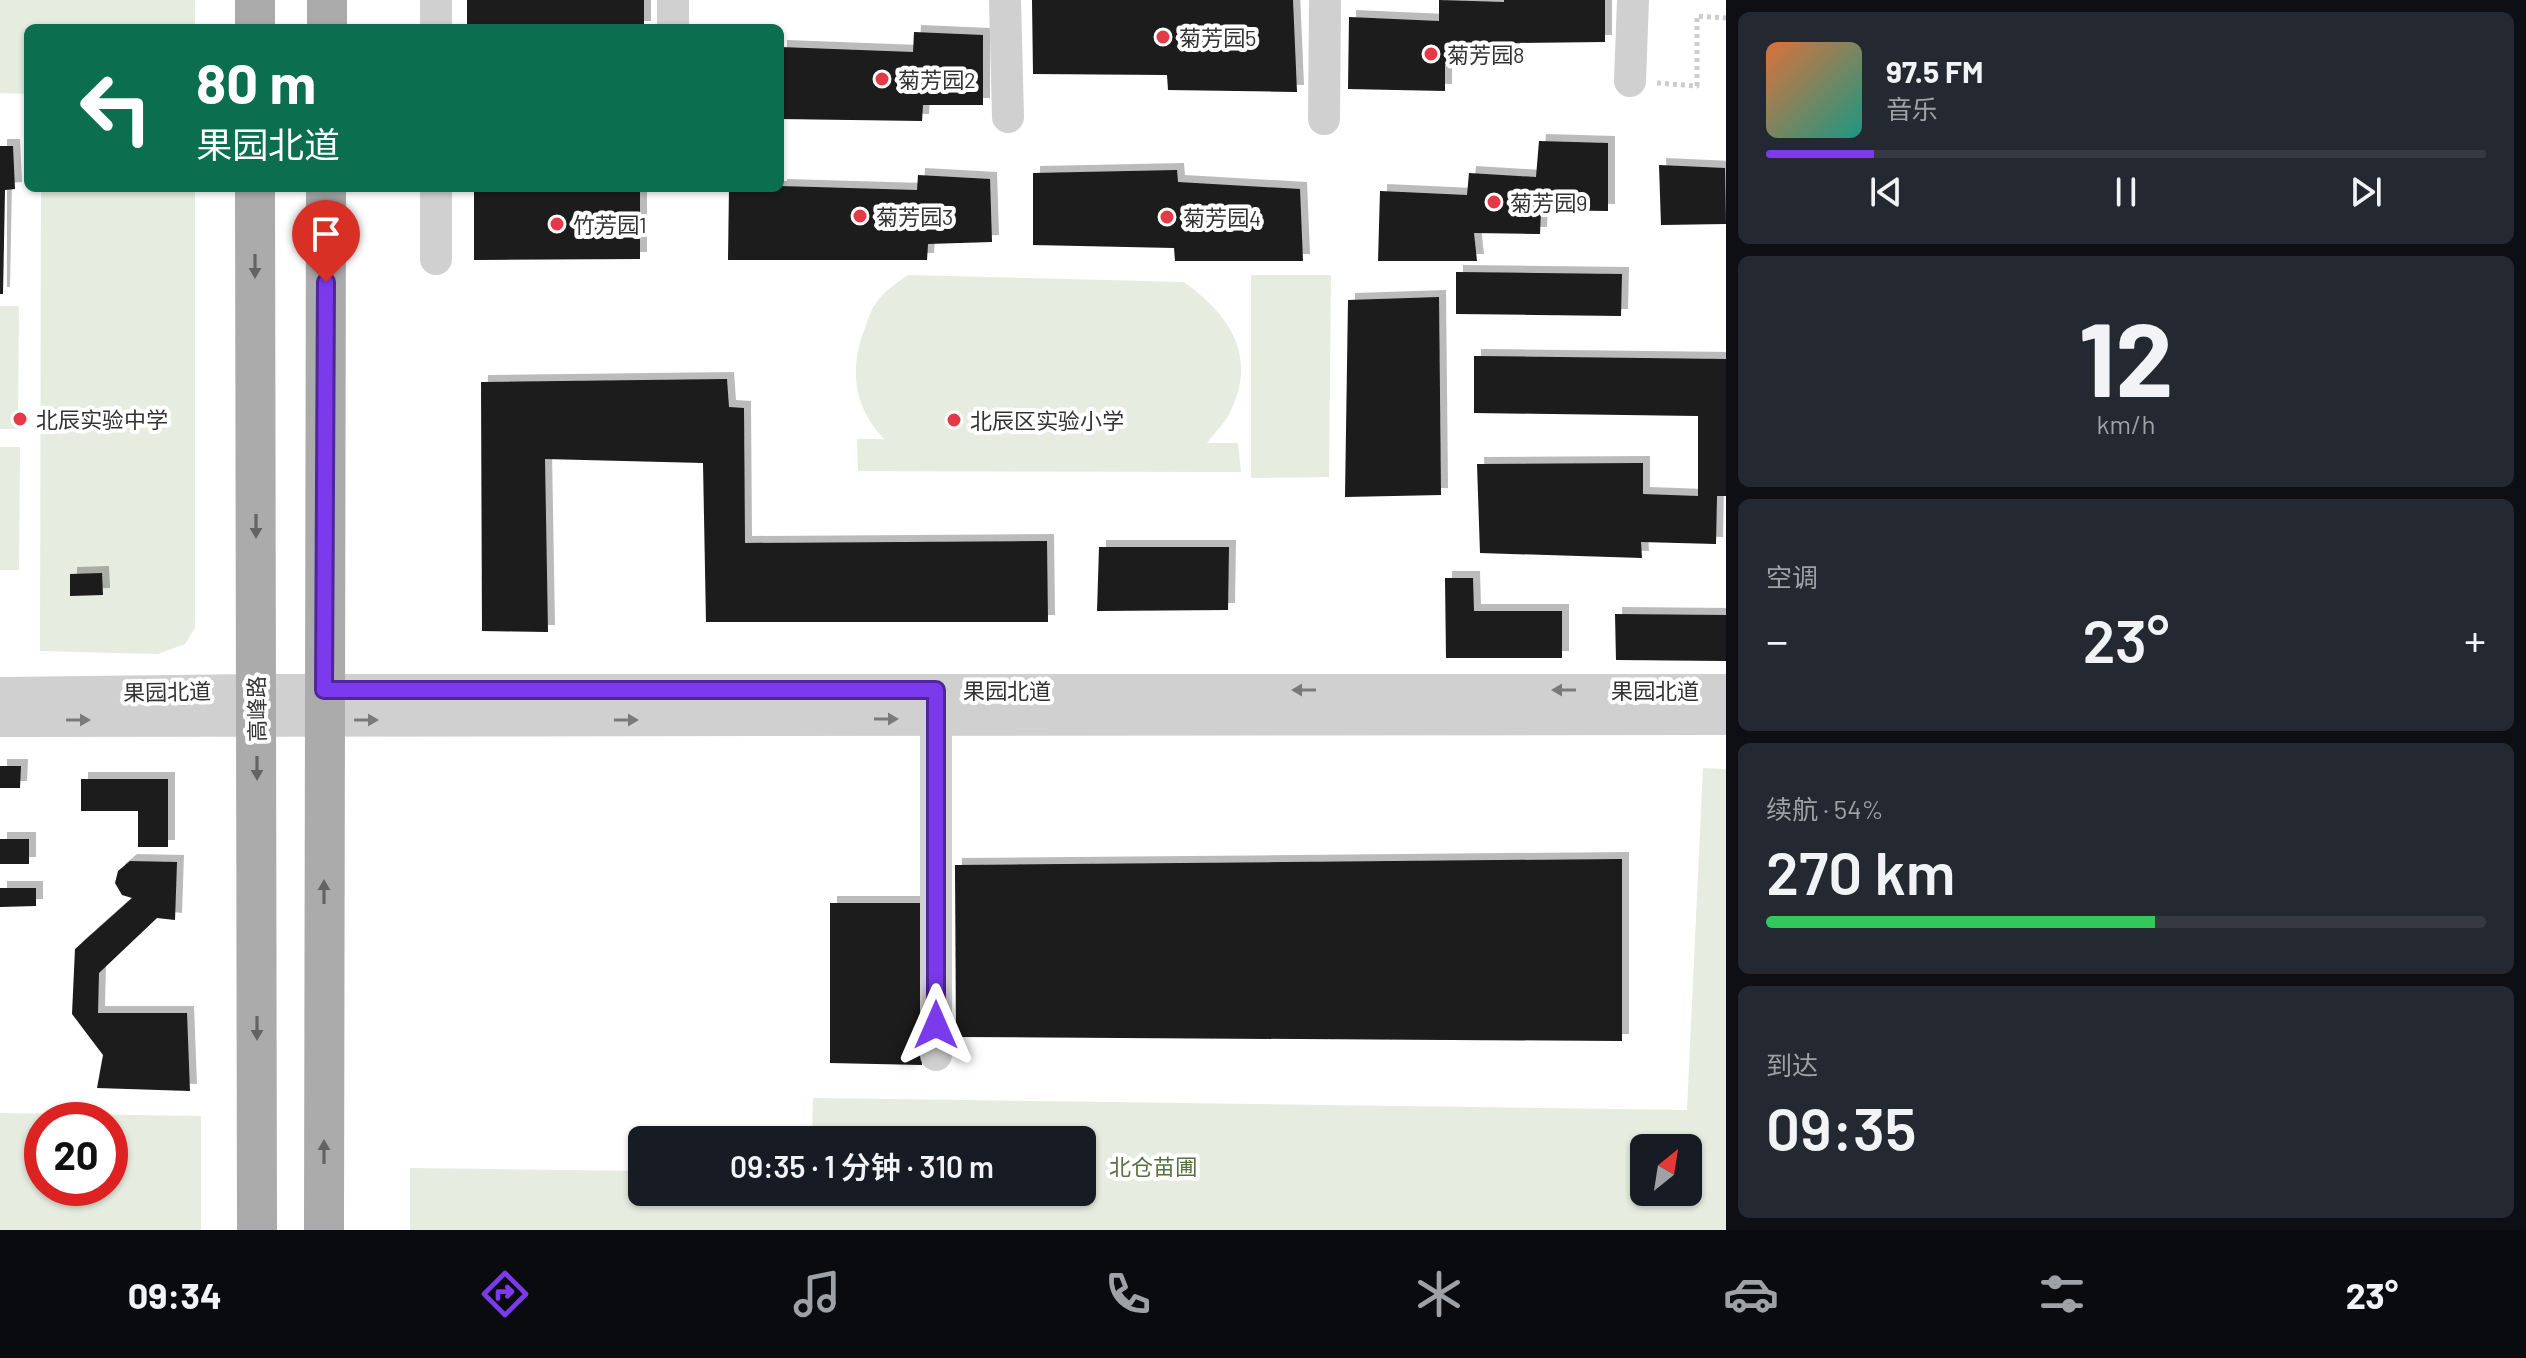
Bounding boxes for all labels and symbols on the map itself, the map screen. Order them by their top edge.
place label: 菊芳园5 [1179,24,1256,50]
marker: 菊芳园5 [1154,28,1172,46]
place label: 菊芳园8 [1447,41,1524,67]
marker: 菊芳园8 [1422,45,1440,63]
place label: 菊芳园2 [898,66,976,92]
marker: 菊芳园2 [873,70,891,88]
place label: 菊芳园9 [1510,189,1587,215]
marker: 菊芳园9 [1485,193,1503,211]
pin [292,200,360,282]
place label: 菊芳园3 [876,203,953,229]
place label: 菊芳园4 [1183,204,1261,230]
marker: 菊芳园3 [851,207,869,225]
marker: 菊芳园4 [1158,208,1176,226]
place label: 竹芳园1 [573,211,647,237]
marker: 竹芳园1 [548,215,566,233]
one-way arrow [249,254,261,279]
place label: 北辰实验中学 [36,406,168,432]
place label: 北辰区实验小学 [970,407,1124,433]
marker: 北辰实验中学 [11,410,29,428]
marker: 北辰区实验小学 [945,411,963,429]
one-way arrow [250,514,262,539]
street label: 高峰路 [242,676,270,742]
street label: 果园北道 [123,677,211,705]
street label: 果园北道 [963,677,1051,703]
street label: 果园北道 [1611,677,1699,703]
one-way arrow [1291,684,1316,696]
one-way arrow [1551,684,1576,696]
one-way arrow [874,713,899,725]
one-way arrow [66,714,91,726]
one-way arrow [354,714,379,726]
one-way arrow [614,714,639,726]
one-way arrow [251,756,263,781]
one-way arrow [317,879,330,904]
position arrow [894,983,978,1067]
one-way arrow [251,1016,263,1041]
speed limit sign: 20 [24,1102,128,1206]
north arrow [1630,1134,1702,1206]
one-way arrow [318,1139,330,1164]
park label: 北仓苗圃 [1109,1153,1197,1179]

